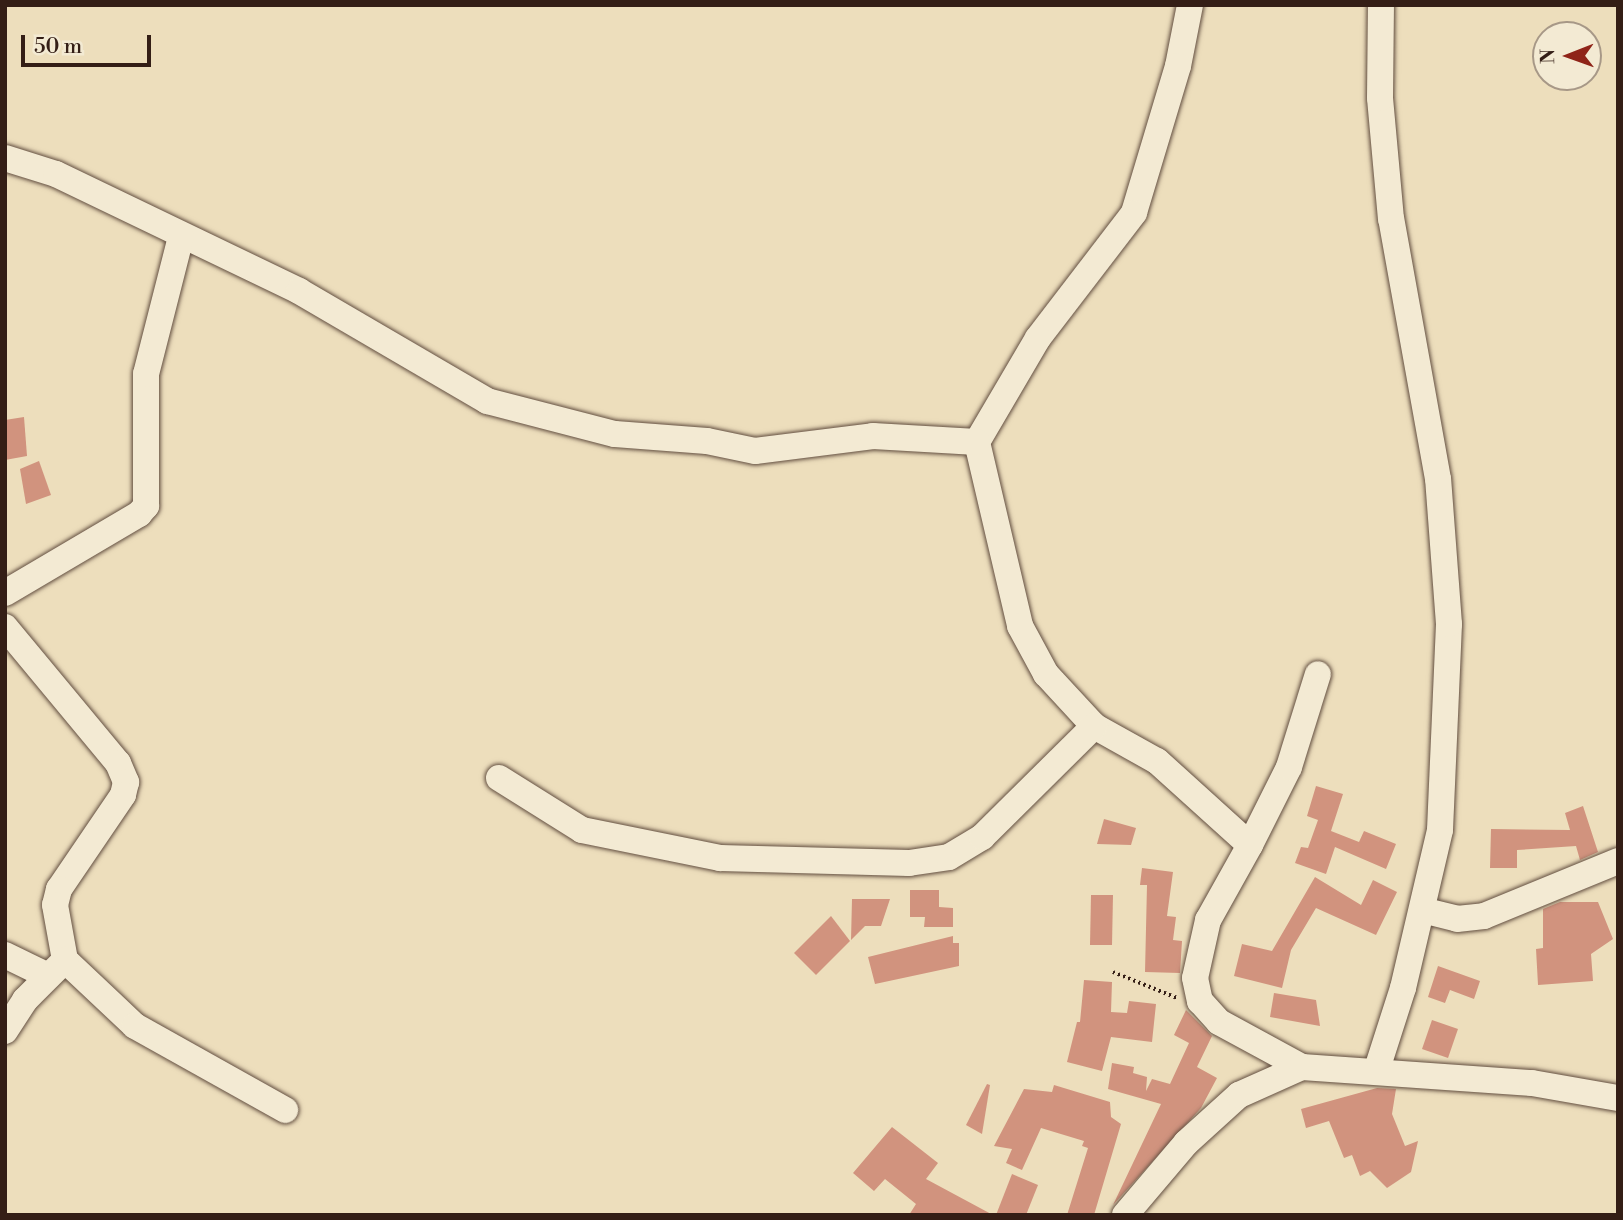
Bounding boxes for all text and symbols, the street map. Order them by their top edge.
scale bar [24,21,154,65]
north arrow [1532,21,1602,91]
text: 50 m [34,34,82,60]
text: N [1536,49,1560,64]

